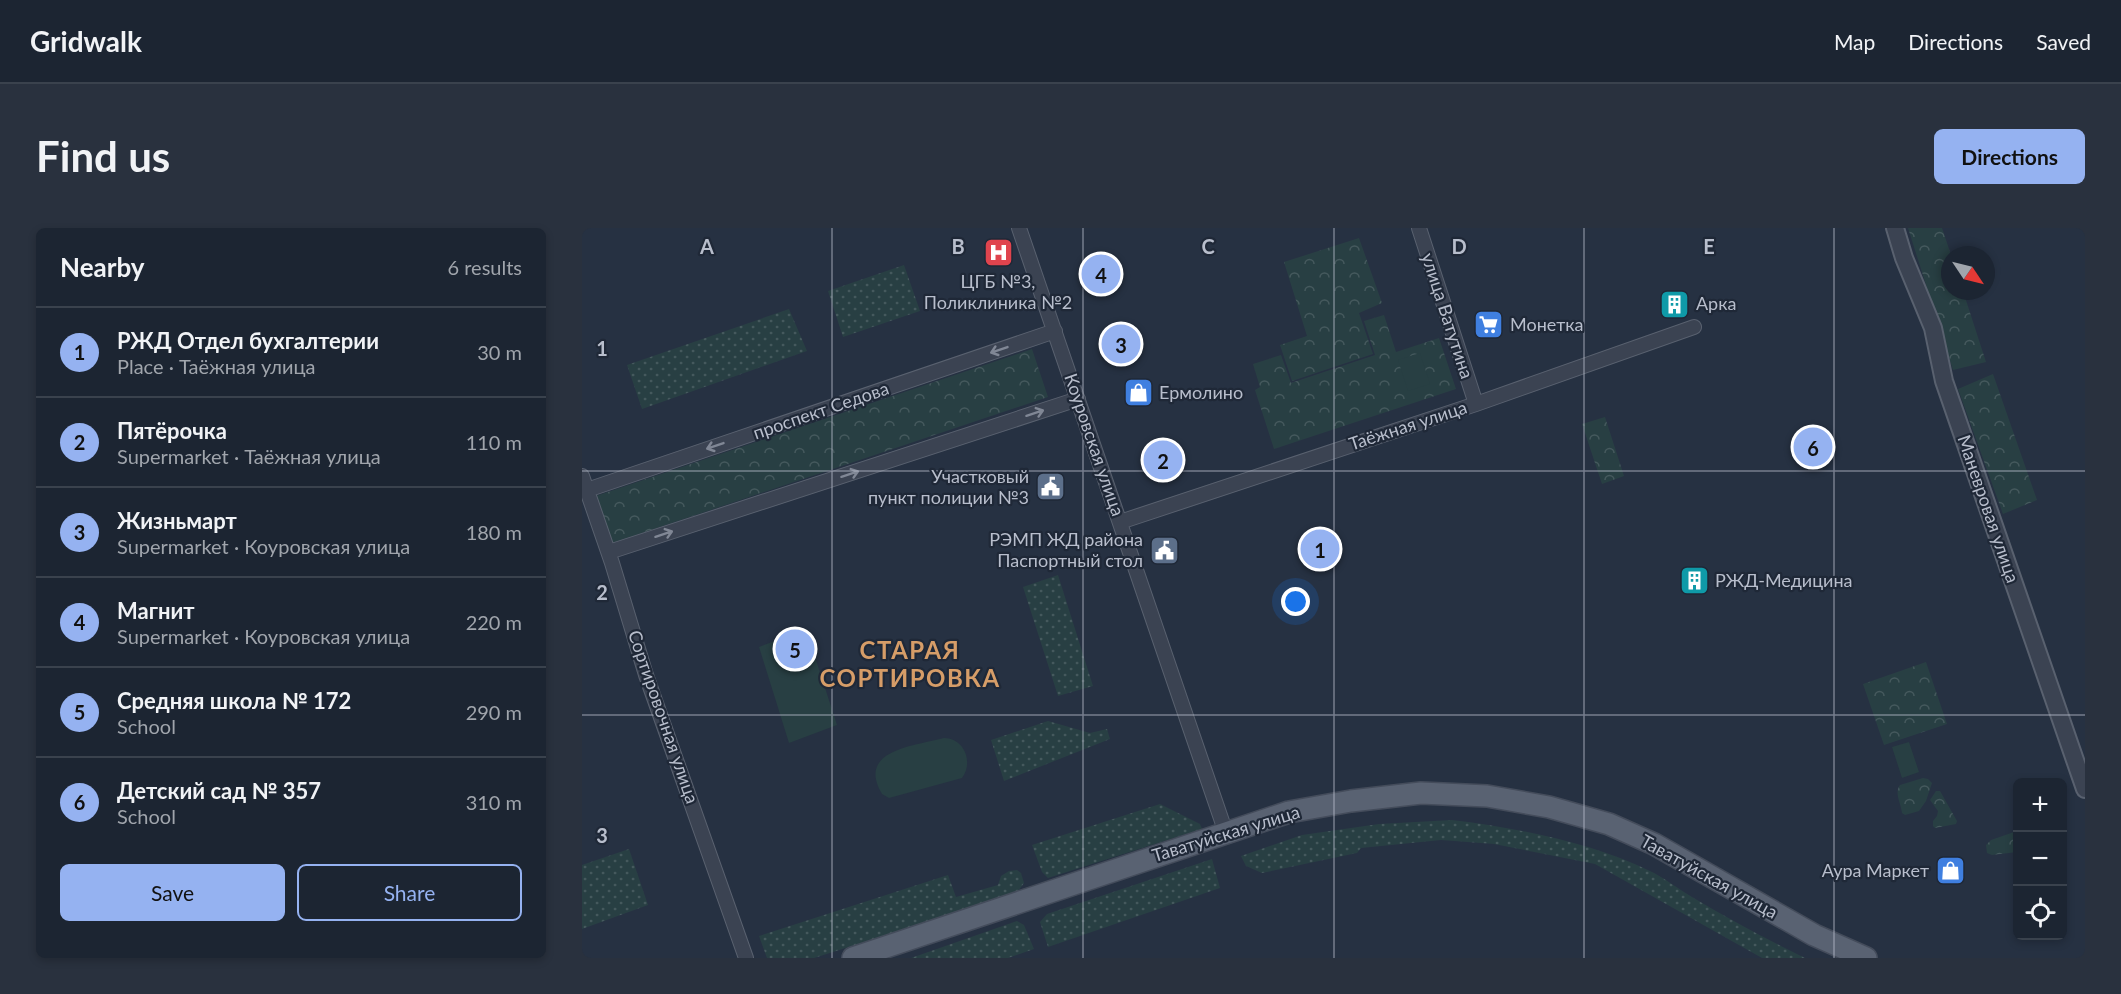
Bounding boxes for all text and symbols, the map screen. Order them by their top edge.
text: Gridwalk [30,24,142,58]
text: Map [1834,29,1875,54]
text: Directions [1908,29,2003,54]
text: Saved [2036,29,2091,54]
button: Directions [1934,129,2085,184]
text: Find us [36,131,170,181]
text: A [699,234,714,258]
text: B [951,234,965,258]
text: C [1201,234,1215,258]
text: D [1451,234,1467,258]
text: E [1703,234,1715,258]
hospital icon: ЦГБ №3, Поликлиника №2 [982,237,1014,269]
north arrow [1941,246,1995,300]
street label: улица Ватутина [1417,250,1479,381]
text: Nearby [60,251,145,283]
pin: 4 [1082,252,1120,296]
text: 6 results [447,255,522,279]
place label: ЦГБ №3, Поликлиника №2 [924,270,1072,313]
building icon: Арка [1659,288,1691,320]
place label: Арка [1696,292,1736,314]
supermarket icon: Монетка [1473,309,1505,341]
place label: Монетка [1510,313,1584,335]
pin: 3 [1102,322,1140,366]
text: РЖД Отдел бухгалтерии [117,327,379,354]
text: 1 [596,336,608,360]
text: 1 [74,340,85,364]
text: 30 m [477,340,522,364]
one-way arrow [990,345,1009,356]
text: Place · Таёжная улица [117,354,316,378]
street label: Коуровская улица [1060,371,1130,519]
street label: проспект Седова [750,377,891,444]
shop icon: Ермолино [1122,377,1154,409]
place label: Ермолино [1159,381,1243,403]
street label: Таёжная улица [1346,396,1470,454]
one-way arrow [1025,407,1044,418]
text: Пятёрочка [117,417,227,444]
pin: 6 [1794,424,1832,470]
text: 2 [74,430,85,454]
text: 110 m [466,430,522,454]
street label: Маневровая улица [1953,432,2025,585]
pin: 2 [1144,438,1182,482]
one-way arrow [706,442,725,453]
text: Supermarket · Таёжная улица [117,444,381,468]
place label: Участковый пункт полиции №3 [868,465,1029,508]
one-way arrow [840,468,859,479]
public building icon: Участковый пункт полиции №3 [1034,471,1066,503]
text: Жизньмарт [117,507,237,534]
text: 3 [74,520,85,544]
text: 180 m [466,520,522,544]
pin: 1 [1300,526,1340,572]
one-way arrow [654,528,673,539]
place label: РЭМП ЖД района Паспортный стол [989,528,1143,571]
text: Supermarket · Коуровская улица [117,534,410,558]
public building icon: РЭМП ЖД района Паспортный стол [1148,534,1180,566]
building icon: РЖД-Медицина [1678,565,1710,597]
place label: РЖД-Медицина [1715,569,1853,591]
text: 2 [596,580,608,604]
your location [1281,587,1310,616]
text: Магнит [117,597,195,624]
text: 4 [74,610,85,634]
text: 220 m [466,610,522,634]
text: Supermarket · Коуровская улица [117,624,410,648]
pin: 5 [776,626,814,672]
street label: Сортировочная улица [624,627,704,806]
district label: СТАРАЯ СОРТИРОВКА [820,635,1001,692]
text: Средняя школа № 172 [117,687,351,714]
text: 5 [74,700,85,724]
text: 290 m [466,700,522,724]
text: School [117,714,176,738]
text: Детский сад № 357 [117,777,321,804]
map controls [2013,778,2067,940]
button: + [2013,778,2067,832]
text: 6 [74,790,85,814]
text: 310 m [466,790,522,814]
street label: Таватуйская улица [1149,800,1302,866]
text: School [117,804,176,828]
text: 3 [596,823,608,847]
street label: Таватуйская улица [1637,829,1782,923]
button: − [2013,832,2067,886]
shop icon: Аура Маркет [1934,855,1966,887]
place label: Аура Маркет [1822,859,1929,881]
button: Save [60,864,285,921]
button: Share [297,864,522,921]
button: locate [2013,886,2067,940]

